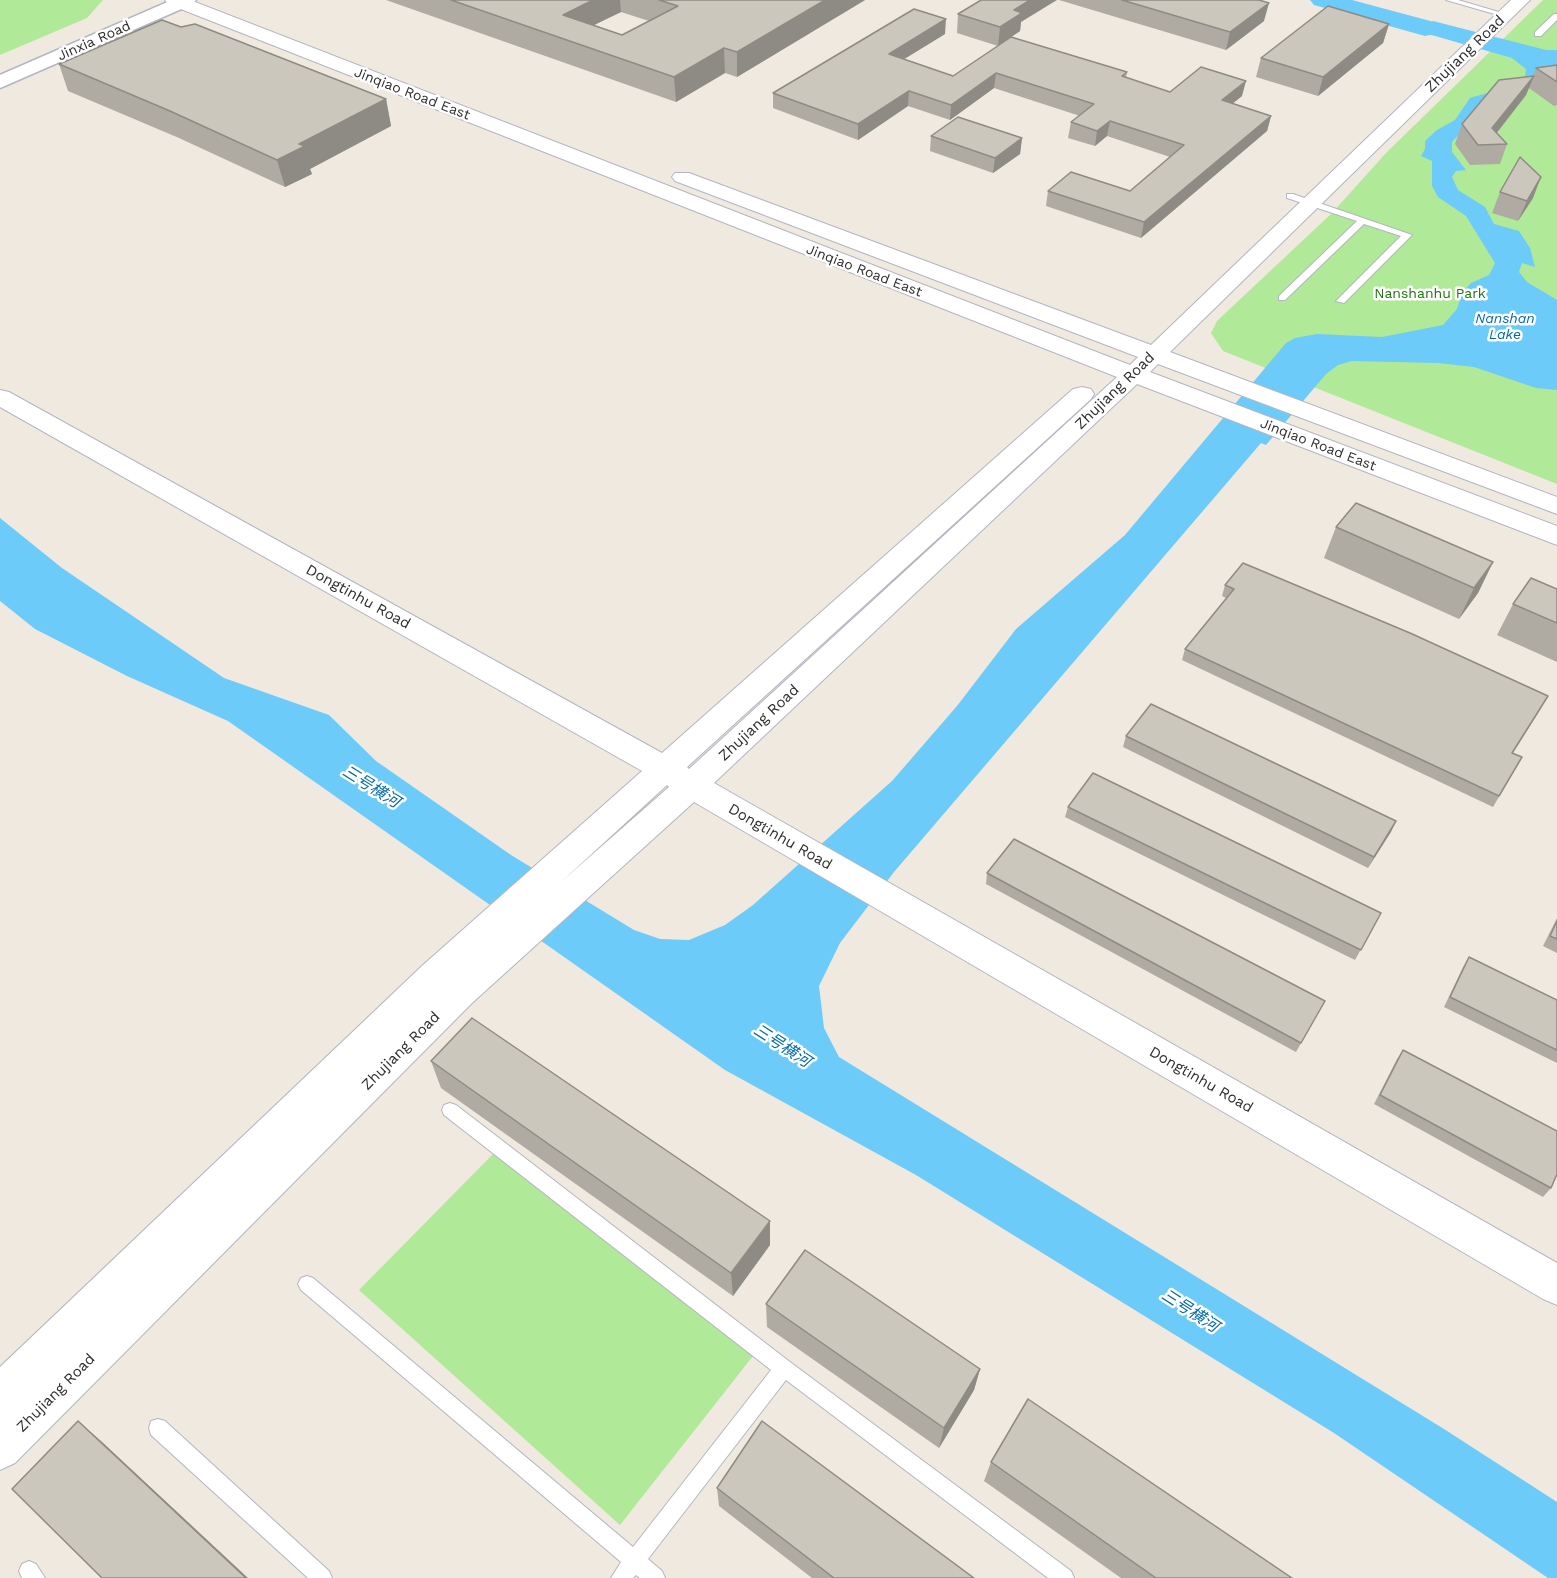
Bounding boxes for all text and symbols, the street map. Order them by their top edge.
street label: Zhujiang Road [1422,12,1508,96]
street label: Jinxia Road [55,17,133,65]
street label: Jinqiao Road East [352,64,472,124]
street label: Jinqiao Road East [804,241,924,301]
park label: Nanshanhu Park [1374,286,1486,302]
water label: Nanshan Lake [1475,311,1535,344]
street label: Zhujiang Road [1072,349,1158,433]
street label: Jinqiao Road East [1258,415,1378,475]
street label: Dongtinhu Road [303,561,413,633]
street label: Zhujiang Road [715,681,803,765]
water label: 三号横河 [339,762,403,812]
street label: Dongtinhu Road [725,800,835,874]
street label: Zhujiang Road [358,1008,444,1094]
water label: 三号横河 [750,1021,814,1071]
street label: Dongtinhu Road [1146,1043,1256,1117]
water label: 三号横河 [1158,1286,1222,1336]
street label: Zhujiang Road [13,1350,99,1436]

